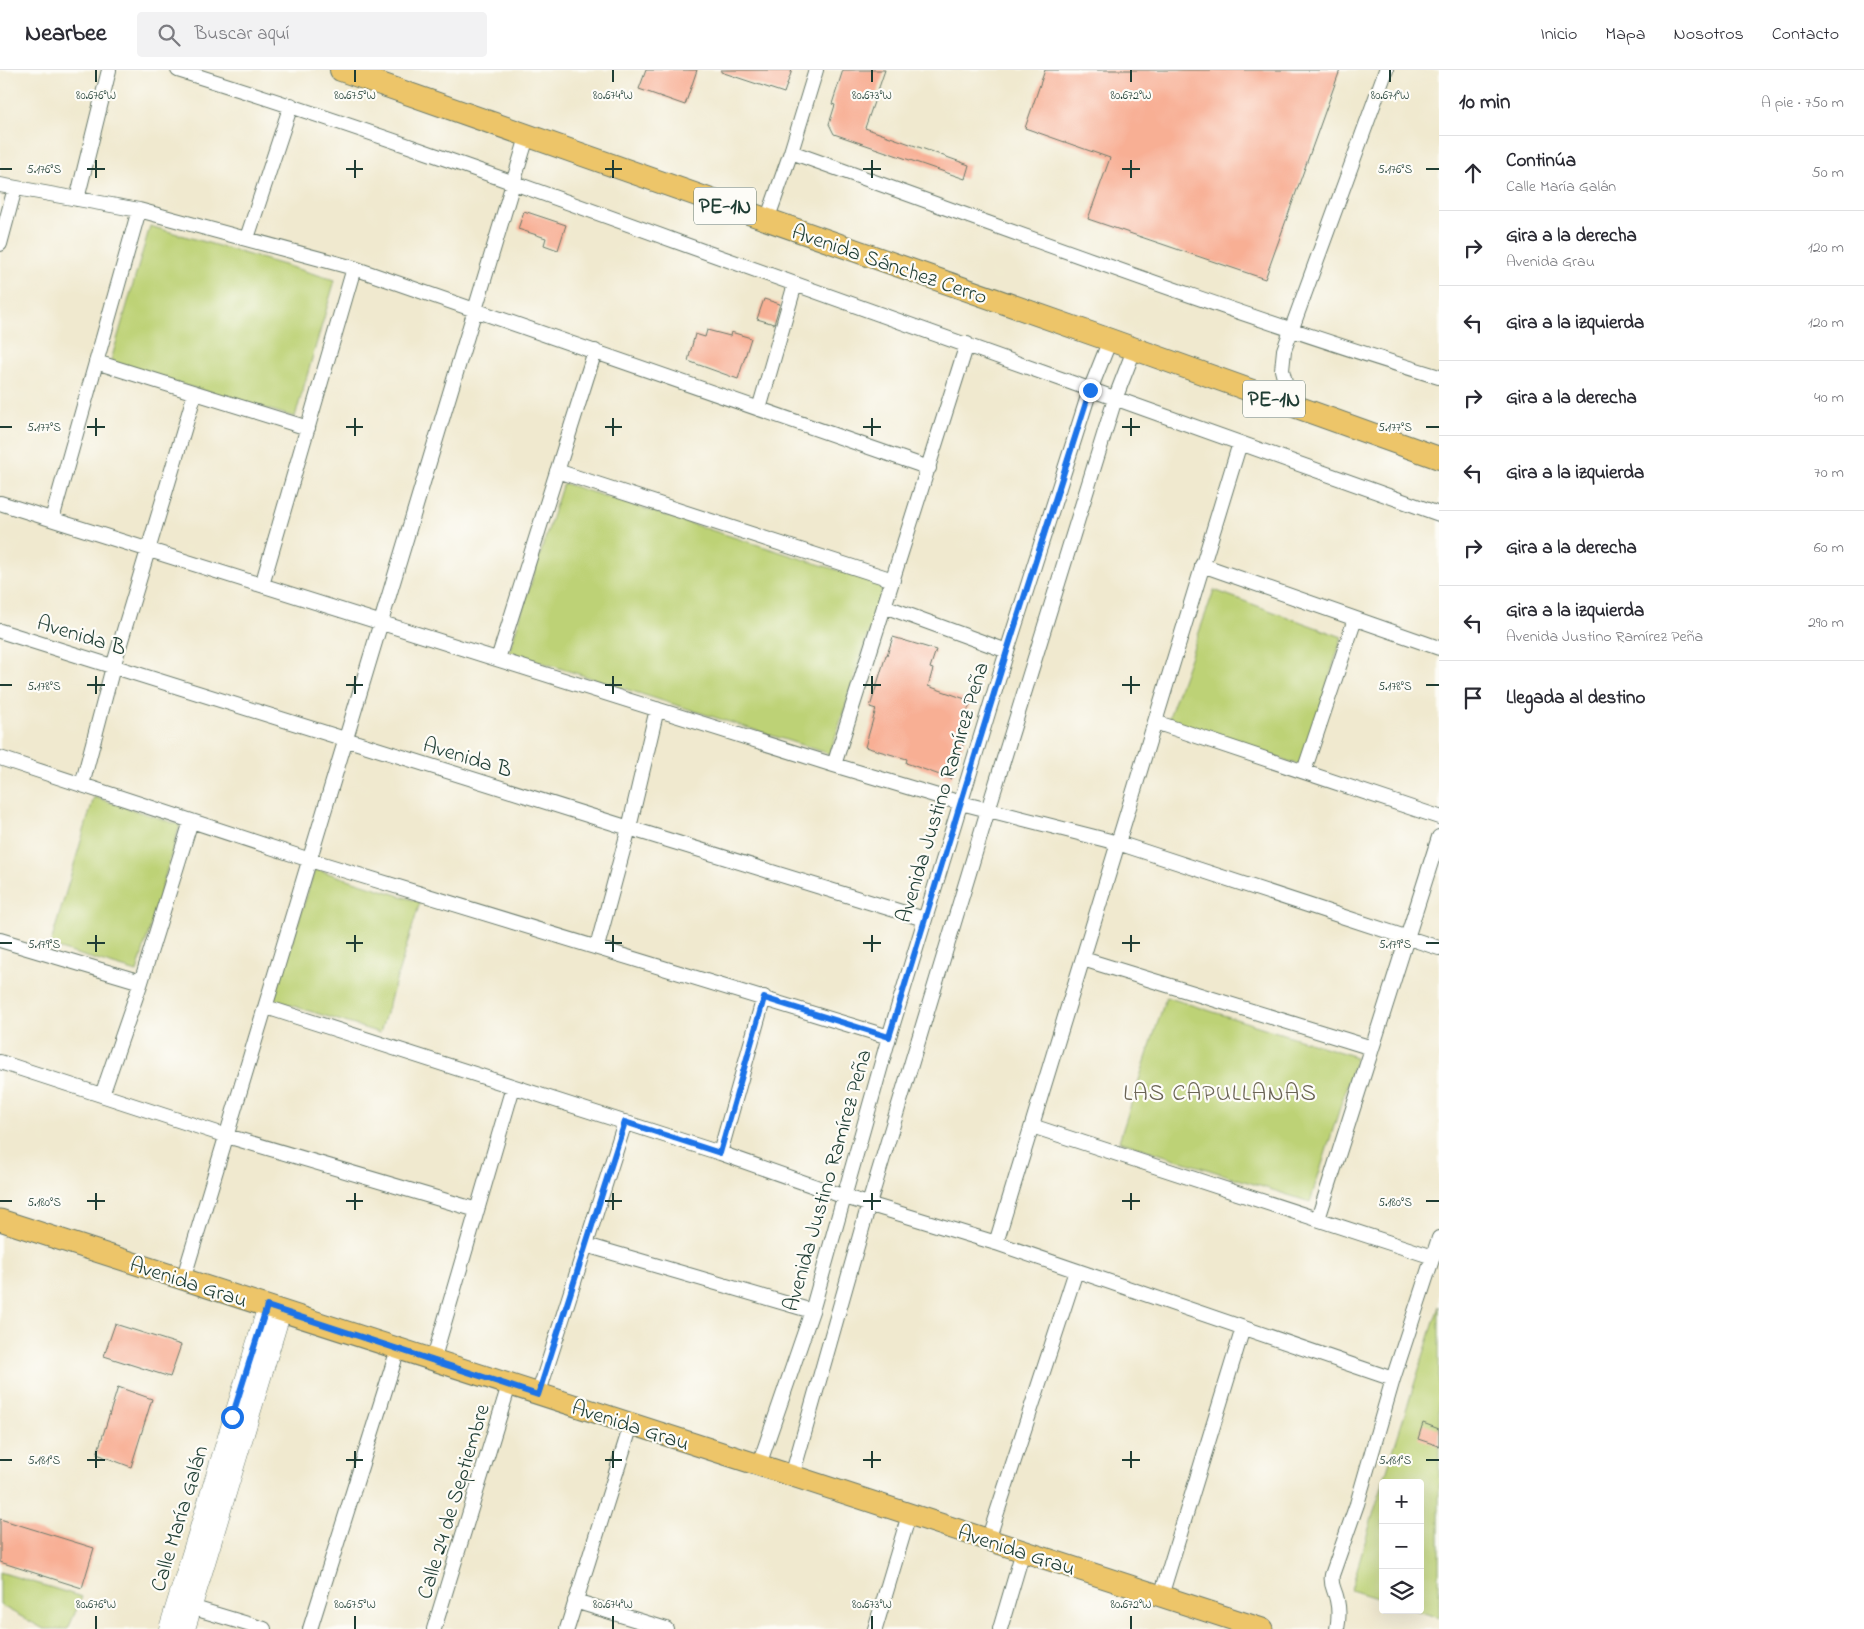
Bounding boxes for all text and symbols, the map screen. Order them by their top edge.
search box [137,12,487,57]
text: Nearbee [25,17,107,52]
icon: search [155,21,183,49]
text: Buscar aquí [195,21,290,48]
text: Inicio [1540,22,1577,48]
text: Mapa [1605,22,1646,48]
text: Nosotros [1674,22,1744,48]
text: Contacto [1772,22,1839,48]
text: 80.676°W [76,87,116,105]
text: 80.675°W [334,87,376,105]
text: 80.674°W [593,87,633,105]
text: 80.673°W [852,87,892,105]
text: 80.672°W [1111,87,1151,105]
text: 80.671°W [1371,87,1409,105]
text: 10 min [1459,88,1510,118]
text: A pie · 750 m [1761,91,1844,115]
text: Continúa [1506,148,1576,175]
icon: ahead [1459,159,1487,187]
text: 5.176°S [27,161,61,179]
text: 5.176°S [1378,161,1412,179]
text: 50 m [1812,161,1844,185]
text: Calle María Galán [1506,175,1616,199]
road number: PE-1N [694,188,756,224]
street label: Avenida Sánchez Cerro [787,217,991,314]
text: Gira a la derecha [1506,223,1637,250]
icon: right [1459,234,1487,262]
text: 120 m [1808,236,1844,260]
text: Avenida Grau [1506,250,1595,274]
icon: left [1459,309,1487,337]
text: Gira a la izquierda [1506,310,1644,337]
text: 120 m [1808,311,1844,335]
route end [1079,379,1102,402]
road number: PE-1N [1243,380,1305,418]
icon: right [1459,384,1487,412]
text: Gira a la derecha [1506,385,1637,412]
text: 40 m [1814,386,1844,410]
text: 5.177°S [27,419,61,437]
text: 5.177°S [1378,419,1412,437]
icon: left [1459,459,1487,487]
text: Gira a la izquierda [1506,460,1644,487]
text: 70 m [1814,461,1844,485]
icon: right [1459,534,1487,562]
text: Gira a la derecha [1506,535,1637,562]
text: 60 m [1814,536,1844,560]
text: Gira a la izquierda [1506,598,1644,625]
street label: Avenida B [32,608,130,666]
icon: left [1459,609,1487,637]
text: 290 m [1808,611,1844,635]
text: Avenida Justino Ramírez Peña [1506,625,1703,649]
street label: Avenida Justino Ramírez Peña [889,659,999,927]
text: 5.178°S [27,678,61,696]
text: 5.178°S [1378,678,1412,696]
icon: arrive [1459,684,1487,712]
text: Llegada al destino [1506,685,1645,712]
street label: Avenida B [418,730,516,788]
text: 5.179°S [28,936,61,954]
text: 5.179°S [1379,936,1412,954]
street label: Avenida Justino Ramírez Peña [776,1046,882,1316]
district label: LAS CAPULLANAS [1123,1077,1317,1112]
text: 5.180°S [27,1194,61,1212]
text: 5.180°S [1378,1194,1412,1212]
street label: Avenida Grau [125,1250,251,1318]
street label: Avenida Grau [567,1393,693,1461]
street label: Calle 24 de Septiembre [410,1400,500,1603]
route start [221,1406,244,1429]
street label: Calle María Galán [143,1442,218,1596]
text: 5.181°S [28,1452,60,1470]
text: 5.181°S [1379,1452,1411,1470]
map controls [1379,1479,1424,1614]
button: + [1379,1479,1424,1524]
street label: Avenida Grau [953,1518,1079,1586]
button: − [1379,1524,1424,1569]
button: layers [1379,1569,1424,1614]
text: 80.676°W [76,1596,116,1614]
text: 80.675°W [334,1596,376,1614]
text: 80.674°W [593,1596,633,1614]
text: 80.673°W [852,1596,892,1614]
text: 80.672°W [1111,1596,1151,1614]

